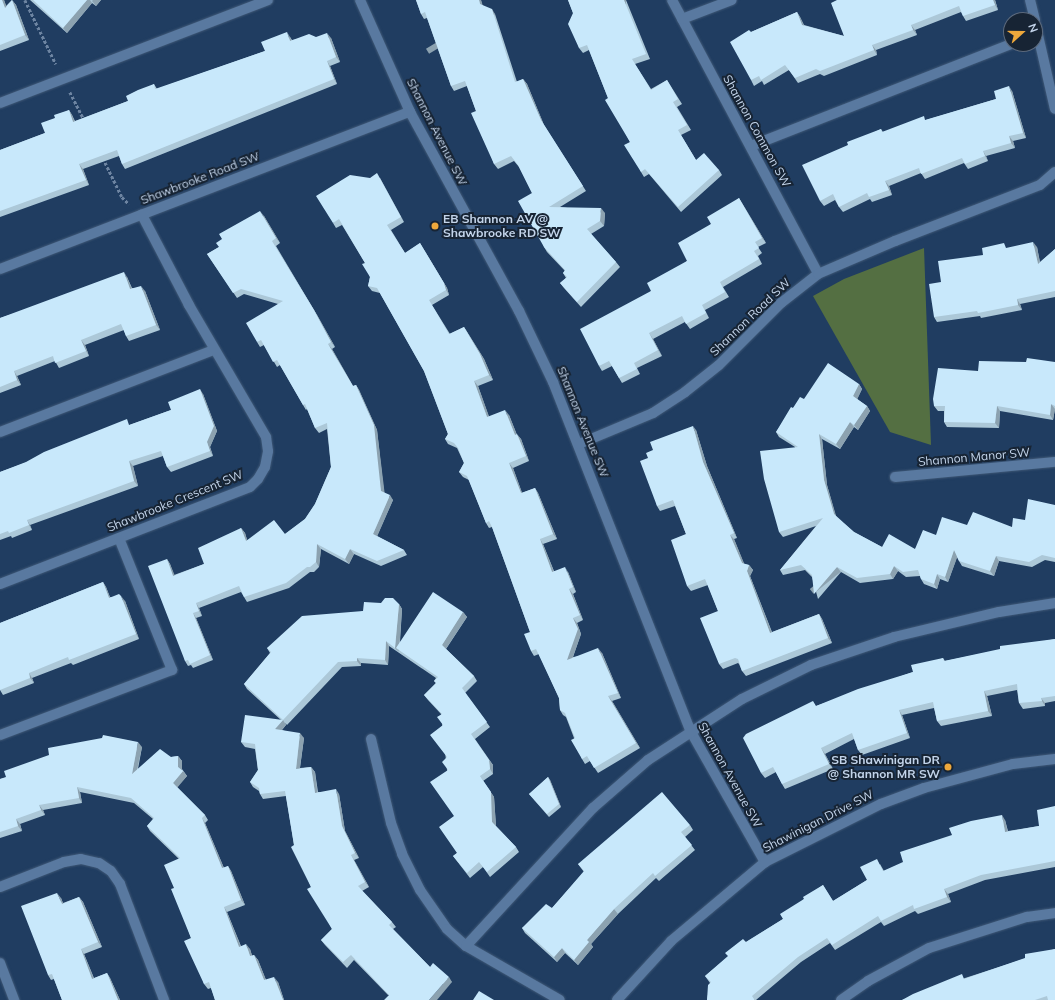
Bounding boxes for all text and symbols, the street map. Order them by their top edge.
north arrow [1003,12,1043,52]
text: N [1025,22,1041,34]
street label: Shannon Common SW [720,72,794,190]
street label: Shannon Avenue SW [404,76,470,188]
street label: Shawbrooke Road SW [139,149,261,207]
place label: EB Shannon AV @ Shawbrooke RD SW [443,212,560,240]
marker: EB Shannon AV @ Shawbrooke RD SW [430,221,440,231]
street label: Shannon Road SW [707,275,793,359]
street label: Shannon Avenue SW [554,364,612,480]
street label: Shannon Manor SW [917,445,1031,469]
street label: Shawbrooke Crescent SW [105,467,245,535]
street label: Shannon Avenue SW [695,720,765,830]
place label: SB Shawinigan DR @ Shannon MR SW [827,753,940,781]
marker: SB Shawinigan DR @ Shannon MR SW [943,762,953,772]
street label: Shawinigan Drive SW [760,787,876,855]

